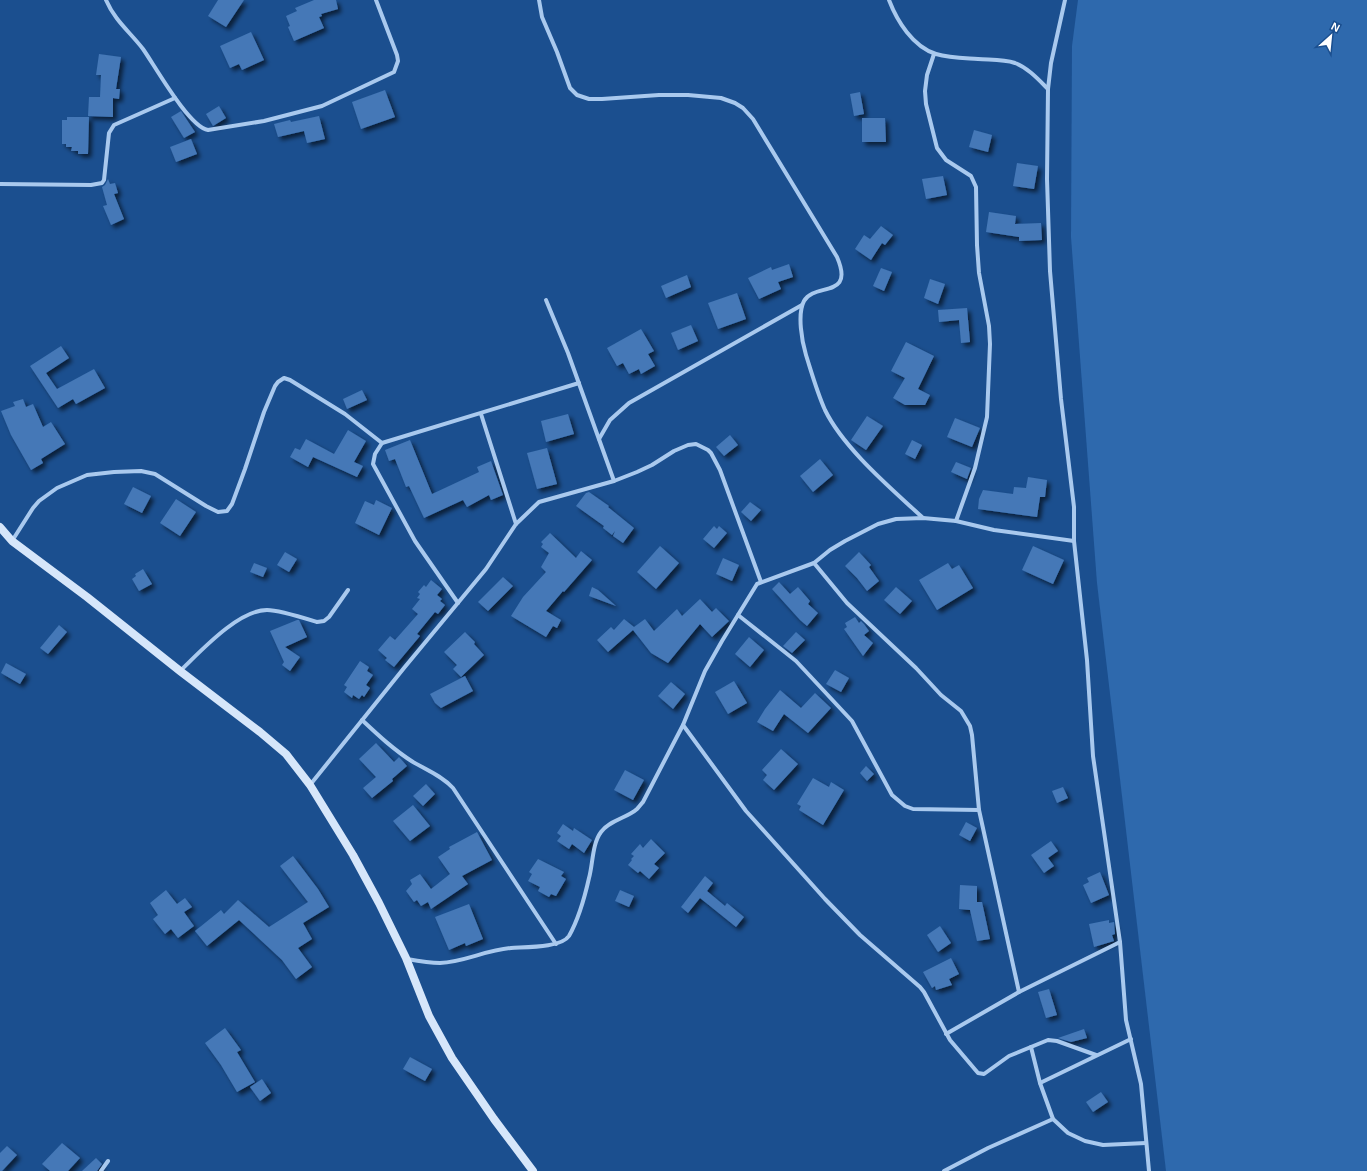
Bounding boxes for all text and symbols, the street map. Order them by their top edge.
north arrow [1311,16,1351,56]
text: N [1329,20,1342,34]

